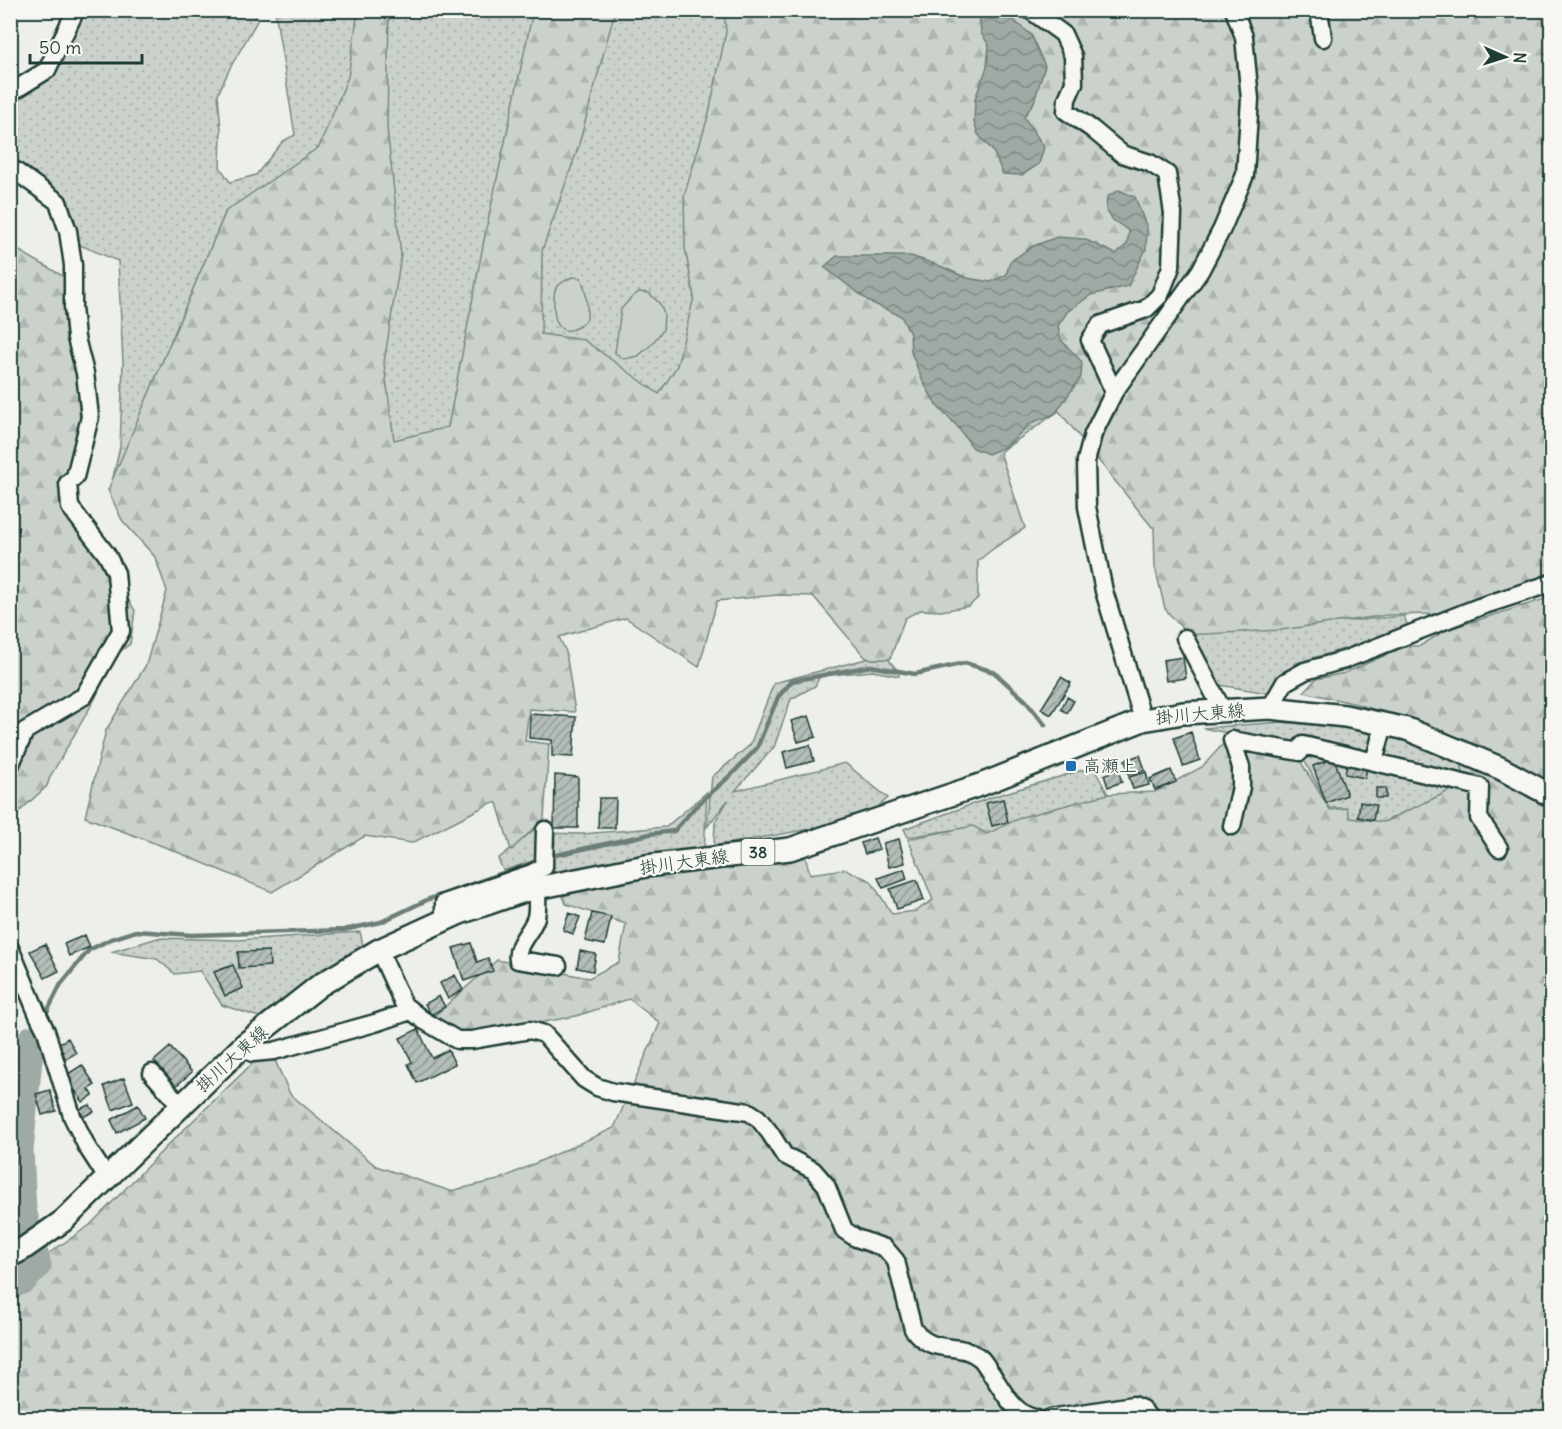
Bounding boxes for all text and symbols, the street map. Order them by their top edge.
scale bar [30,27,142,65]
north arrow [1475,27,1535,87]
text: 50 m [39,36,81,59]
text: N [1510,52,1530,64]
street label: 掛川大東線 [1154,698,1246,729]
place label: 高瀬上 [1083,754,1137,777]
marker: 高瀬上 [1064,759,1078,773]
road number: 38 [742,839,774,865]
street label: 掛川大東線 [638,844,730,879]
street label: 掛川大東線 [191,1020,273,1097]

